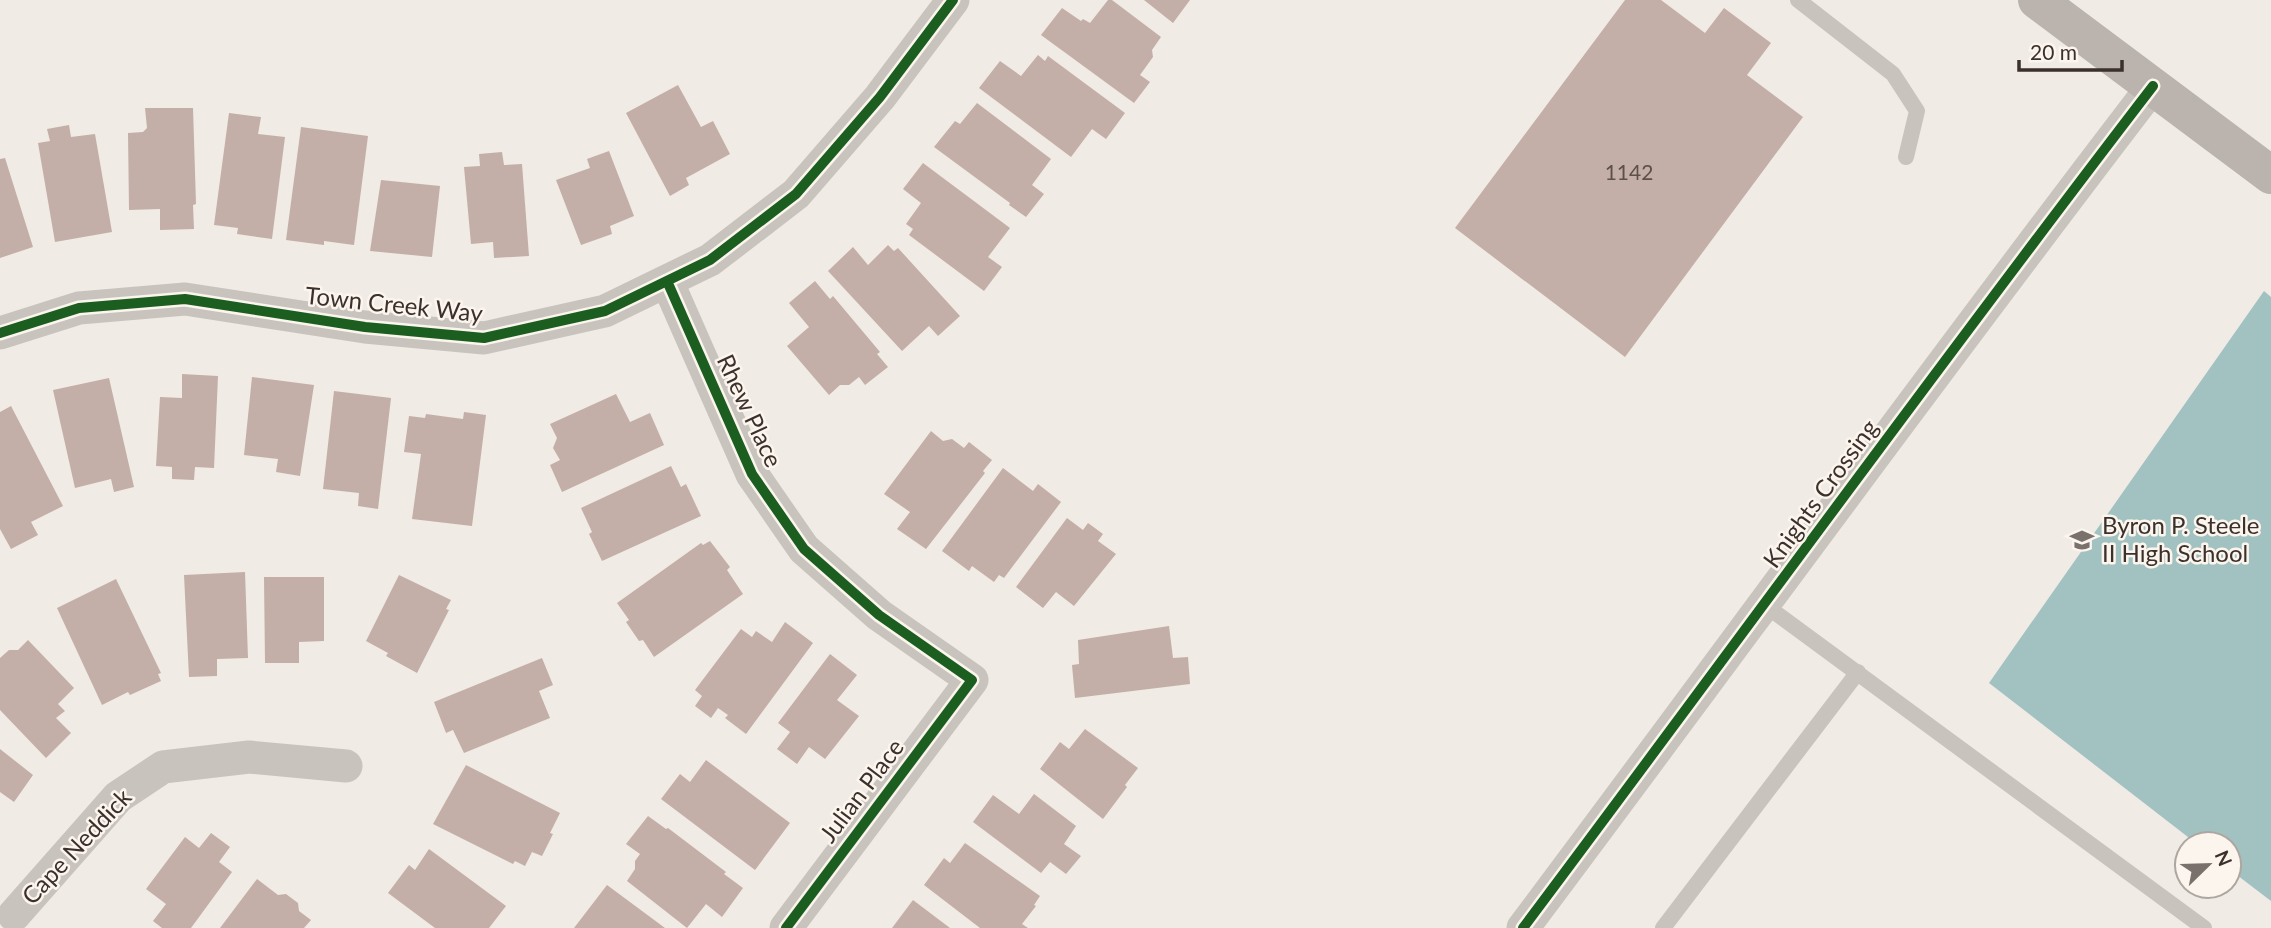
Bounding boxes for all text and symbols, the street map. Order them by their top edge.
scale bar [2019,28,2122,72]
text: 20 m [2030,39,2077,64]
house number: 1142 [1605,159,1653,184]
street label: Town Creek Way [304,280,485,327]
street label: Rhew Place [712,349,789,471]
street label: Knights Crossing [1756,413,1883,573]
place label: Byron P. Steele II High School [2102,510,2260,567]
school or university icon: Byron P. Steele II High School [2068,526,2096,554]
street label: Julian Place [813,733,909,848]
street label: Cape Neddick [15,782,137,910]
north arrow [2173,830,2243,900]
text: N [2211,847,2238,869]

